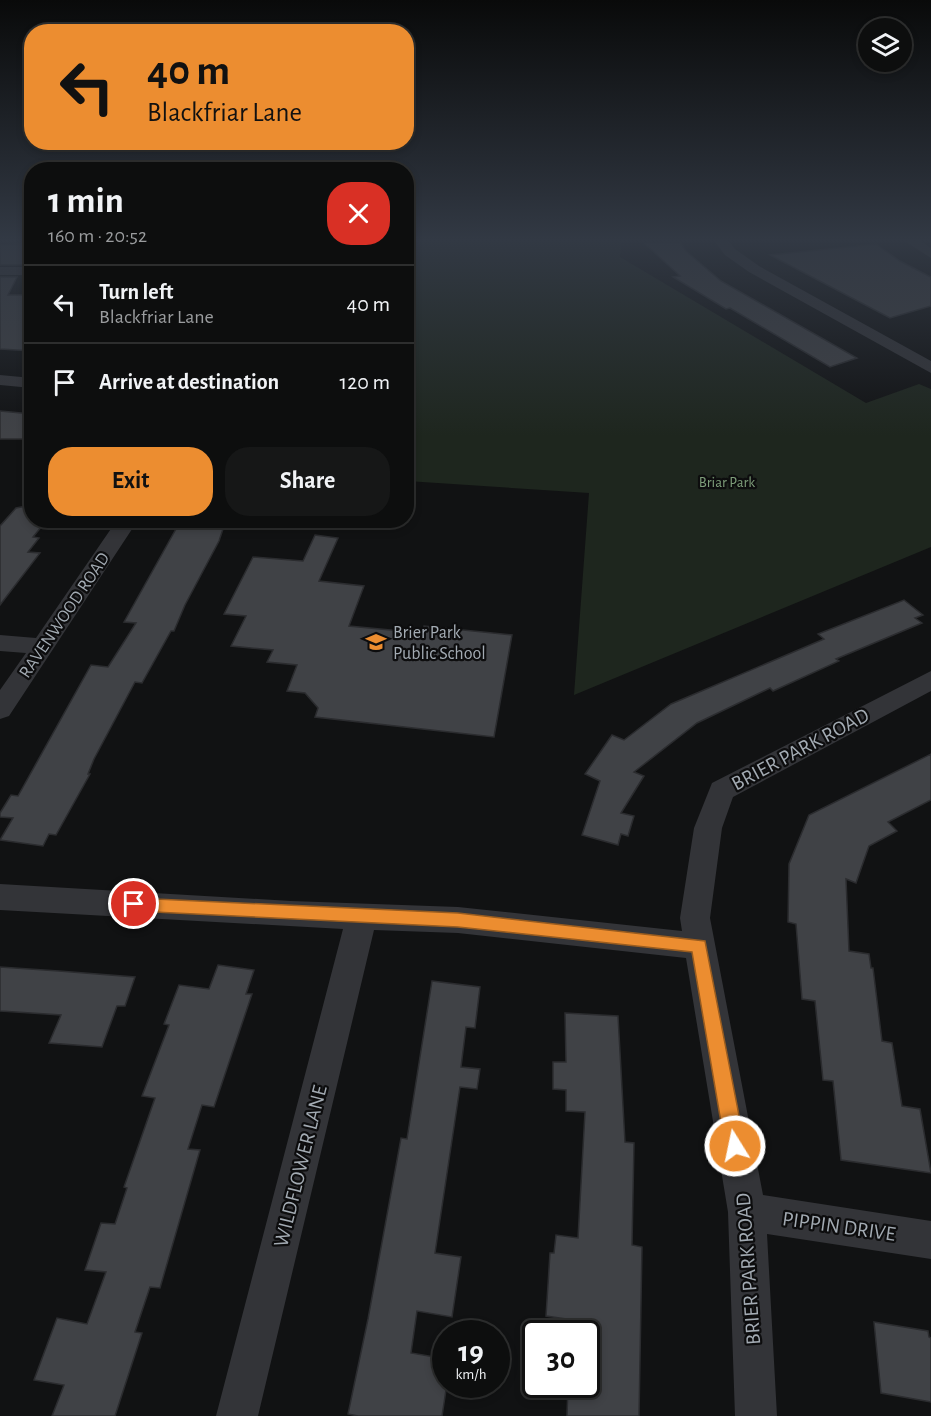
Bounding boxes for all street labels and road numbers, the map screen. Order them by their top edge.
street label: RAVENWOOD ROAD [16,550,113,682]
street label: BRIER PARK ROAD [728,704,873,795]
street label: WILDFLOWER LANE [270,1083,331,1249]
street label: BRIER PARK ROAD [733,1192,764,1346]
street label: PIPPIN DRIVE [781,1208,897,1245]

